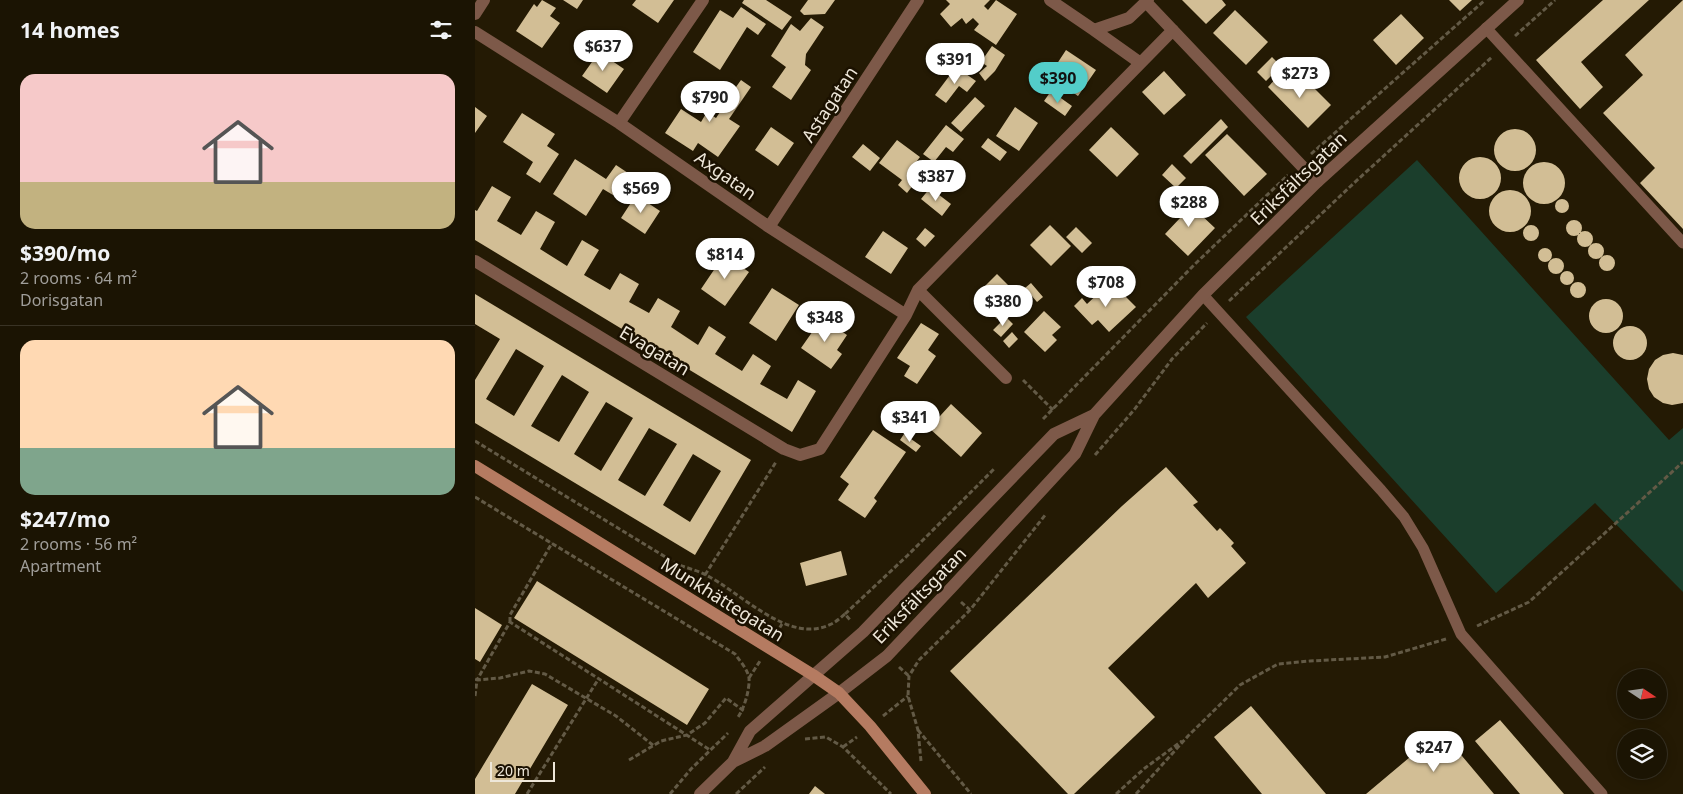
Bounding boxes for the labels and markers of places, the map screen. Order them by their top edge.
pin: $637 [573,30,633,72]
pin: $391 [925,42,985,85]
pin: $273 [1270,56,1330,99]
pin: $390 [1028,62,1088,104]
pin: $790 [680,80,740,123]
pin: $387 [906,160,966,202]
pin: $569 [611,172,671,214]
pin: $288 [1159,186,1219,228]
pin: $814 [695,238,755,280]
pin: $708 [1076,266,1136,308]
pin: $380 [973,284,1033,327]
pin: $348 [795,300,855,343]
pin: $341 [880,400,940,443]
pin: $247 [1404,730,1464,773]

